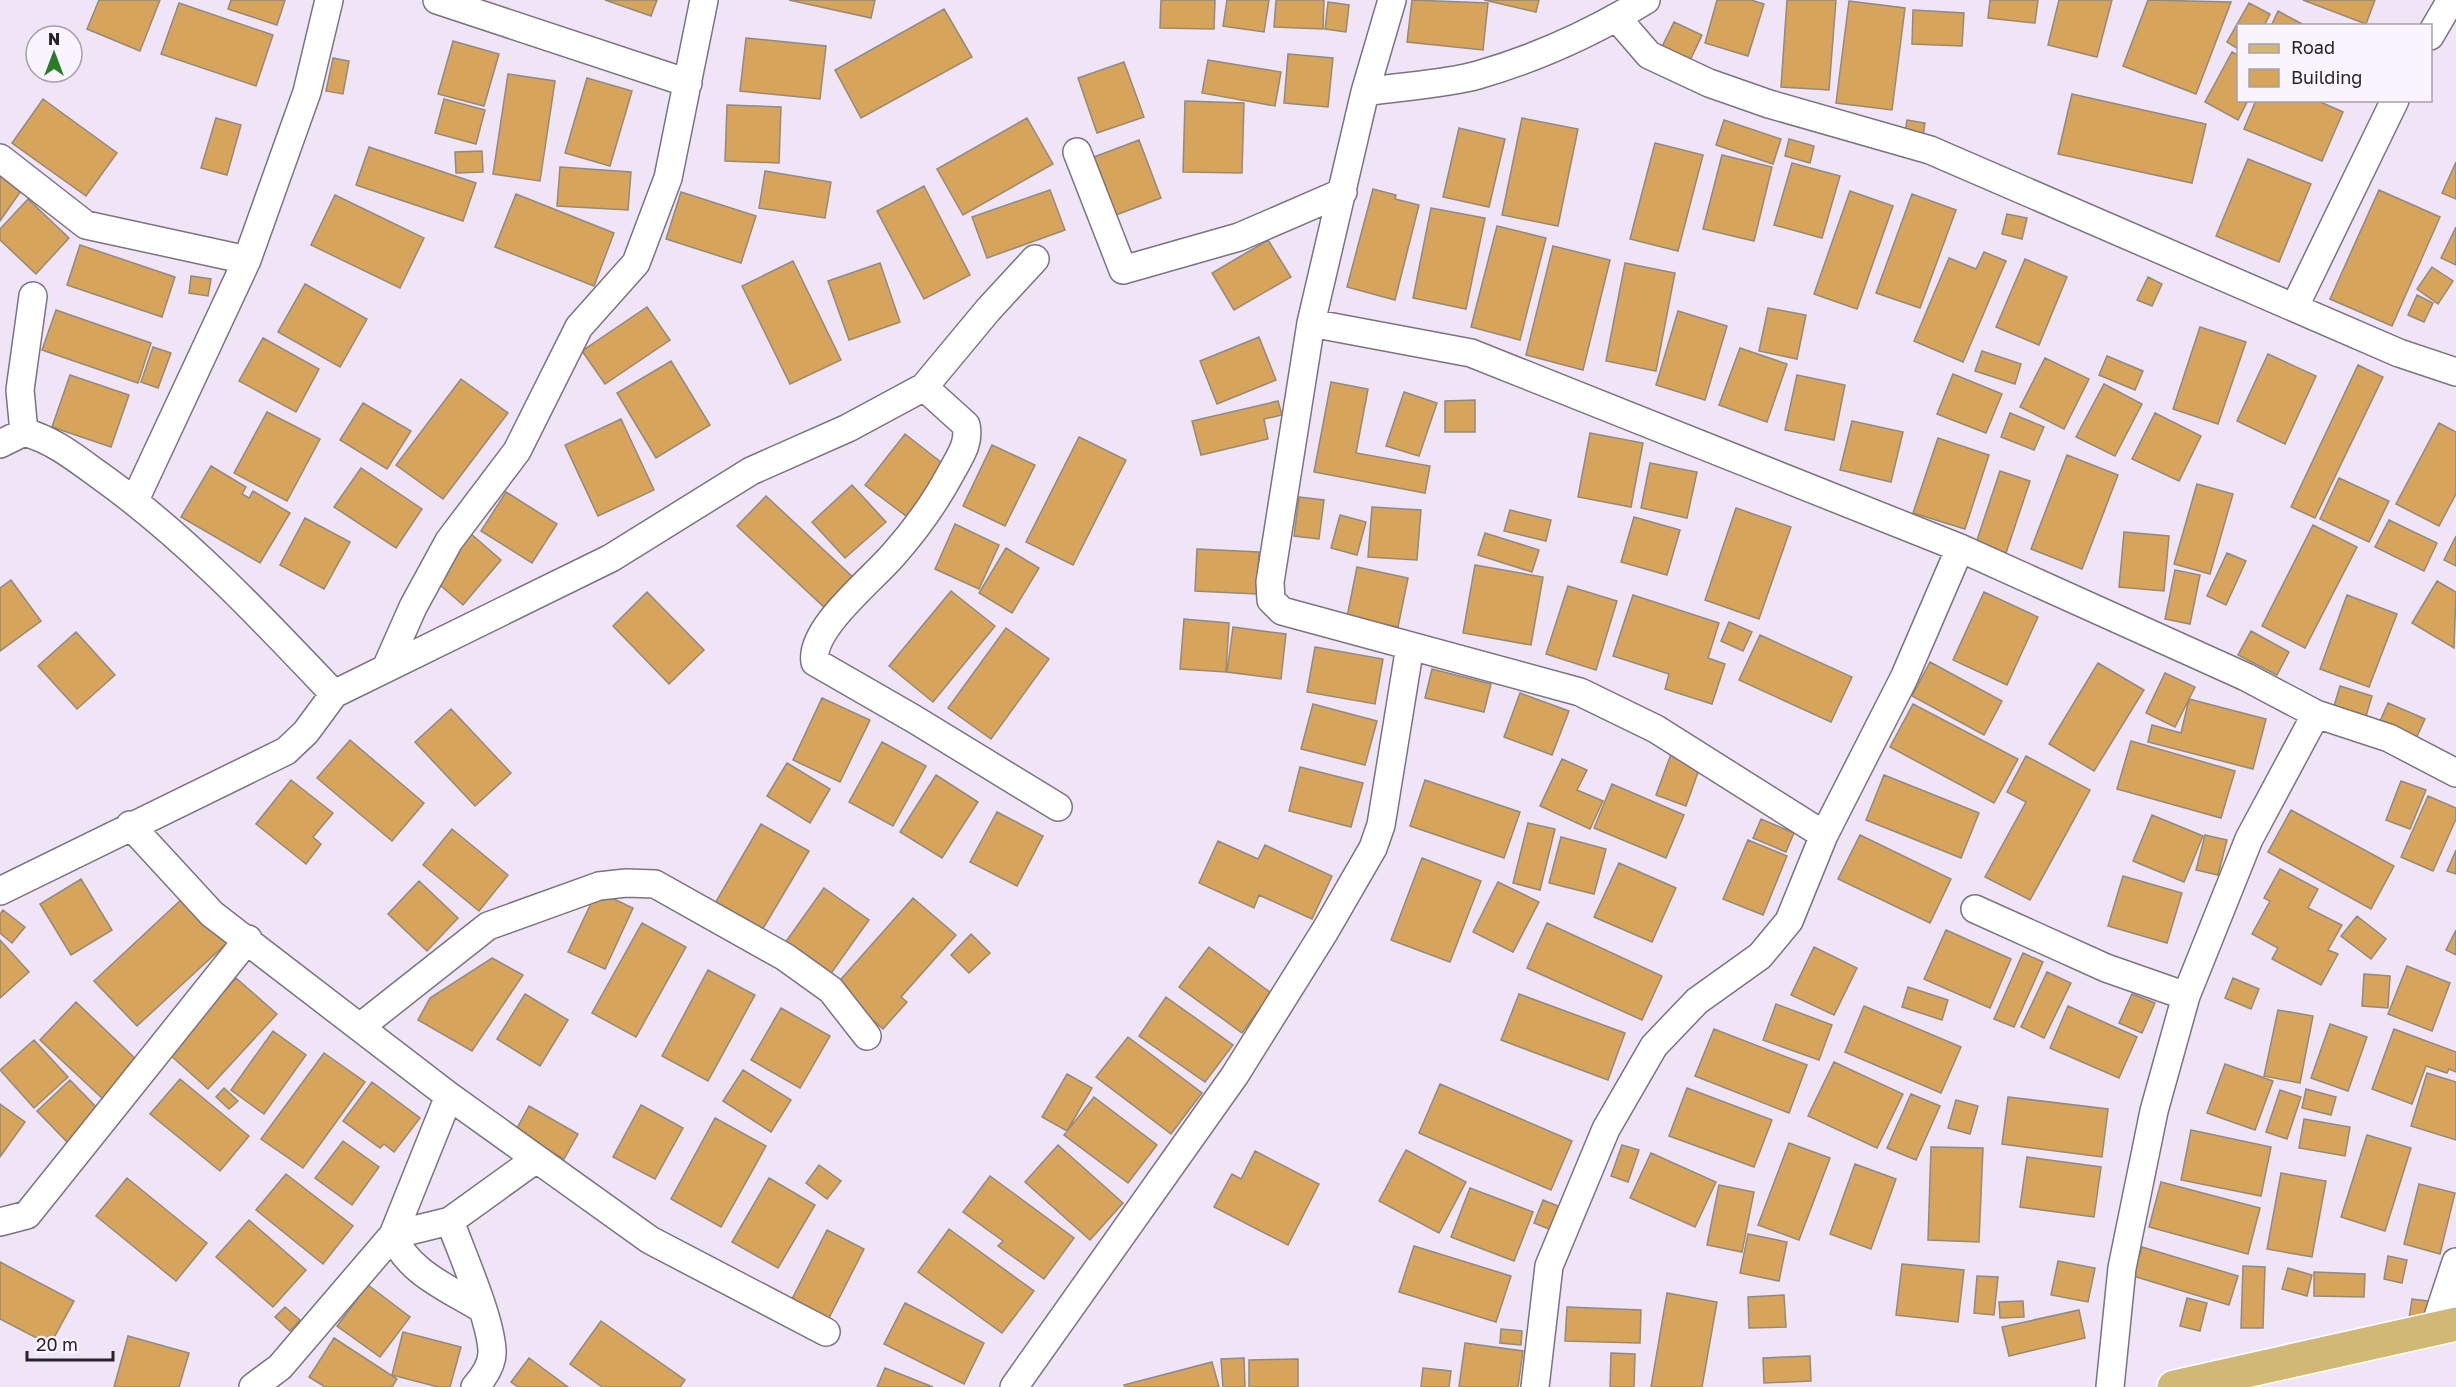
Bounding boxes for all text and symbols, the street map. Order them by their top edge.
north arrow [24,24,84,84]
legend [2237,24,2432,102]
text: N [48,29,60,49]
text: Road [2291,36,2335,58]
text: Building [2291,66,2362,88]
scale bar [27,1324,112,1362]
text: 20 m [36,1333,78,1355]

